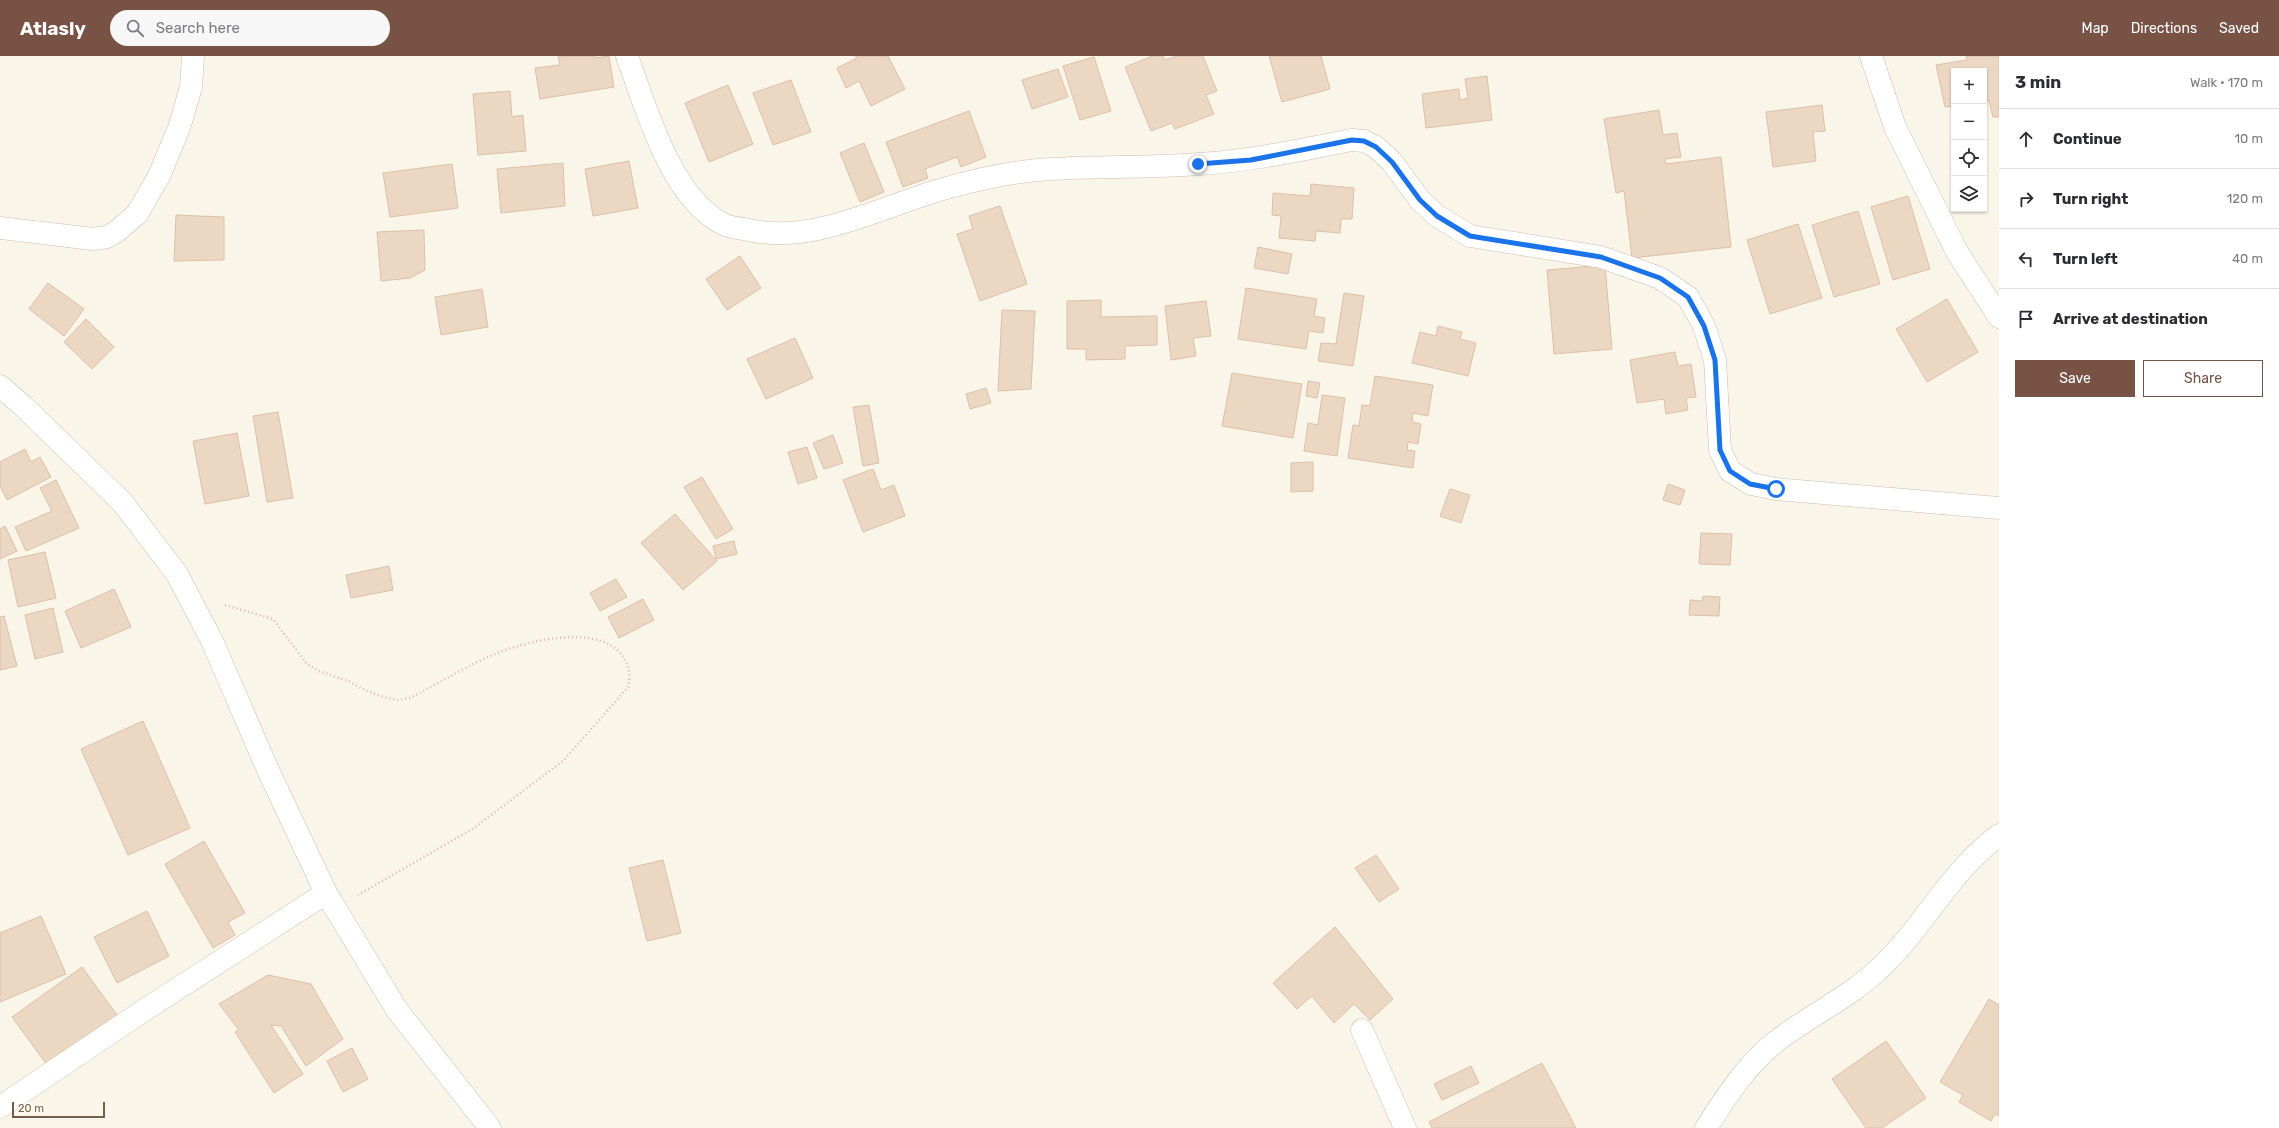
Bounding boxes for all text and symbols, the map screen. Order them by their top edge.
search box [110,10,390,46]
text: Atlasly [20,17,86,40]
icon: search [124,17,146,39]
text: Search here [156,19,240,37]
text: Map [2082,20,2109,37]
text: Directions [2131,20,2197,37]
text: Saved [2219,20,2259,37]
map controls [1951,68,1987,212]
button: + [1951,68,1987,104]
text: 3 min [2015,72,2061,92]
text: Walk · 170 m [2190,75,2263,90]
button: − [1951,104,1987,140]
icon: ahead [2015,128,2037,150]
text: Continue [2053,130,2122,148]
text: 10 m [2234,131,2263,146]
button: locate [1951,140,1987,176]
route end [1189,155,1207,173]
button: layers [1951,176,1987,212]
icon: right [2015,188,2037,210]
text: Turn right [2053,190,2128,208]
text: 120 m [2227,191,2263,206]
icon: left [2015,248,2037,270]
text: Turn left [2053,250,2118,268]
text: 40 m [2232,251,2263,266]
icon: arrive [2015,308,2037,330]
text: Arrive at destination [2053,310,2208,328]
button: Save [2015,360,2135,397]
button: Share [2143,360,2263,397]
route start [1767,480,1785,498]
scale bar [12,1100,105,1119]
text: 20 m [18,1102,44,1115]

